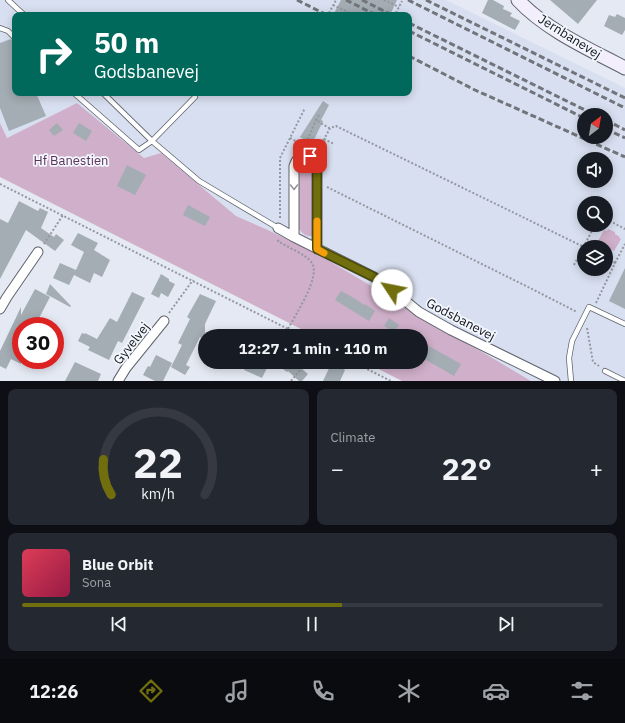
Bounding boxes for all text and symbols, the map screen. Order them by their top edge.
street label: Jernbanevej [535,10,605,63]
text: 50 m [94,24,159,61]
icon: right [28,28,80,80]
text: Godsbanevej [94,60,199,83]
north arrow [577,108,613,144]
map controls [577,108,613,276]
pin [293,139,327,173]
icon: arrive [299,145,321,167]
park label: Hf Banestien [34,152,109,169]
button: sound [577,152,613,188]
one-way arrow [290,184,298,190]
button: search [577,196,613,232]
button: layers [577,240,613,276]
position arrow [371,269,413,311]
street label: Godsbanevej [423,294,498,345]
speed limit sign: 30 [12,317,64,369]
street label: Gyvelvej [110,319,153,368]
text: 12:27 · 1 min · 110 m [239,339,387,358]
text: Climate [331,429,375,446]
text: 22 [133,435,183,489]
text: 22° [442,449,492,488]
text: − [331,454,344,483]
text: + [590,454,603,483]
text: km/h [141,484,175,503]
text: Blue Orbit [82,555,153,574]
text: Sona [82,574,111,591]
icon: previous [108,613,130,635]
icon: pause [301,613,323,635]
icon: next [495,613,517,635]
icon: directions [137,677,165,705]
icon: music [223,677,251,705]
icon: phone [309,677,337,705]
icon: climate [395,677,423,705]
icon: car [482,677,510,705]
icon: filters [568,677,596,705]
text: 12:26 [29,680,78,703]

